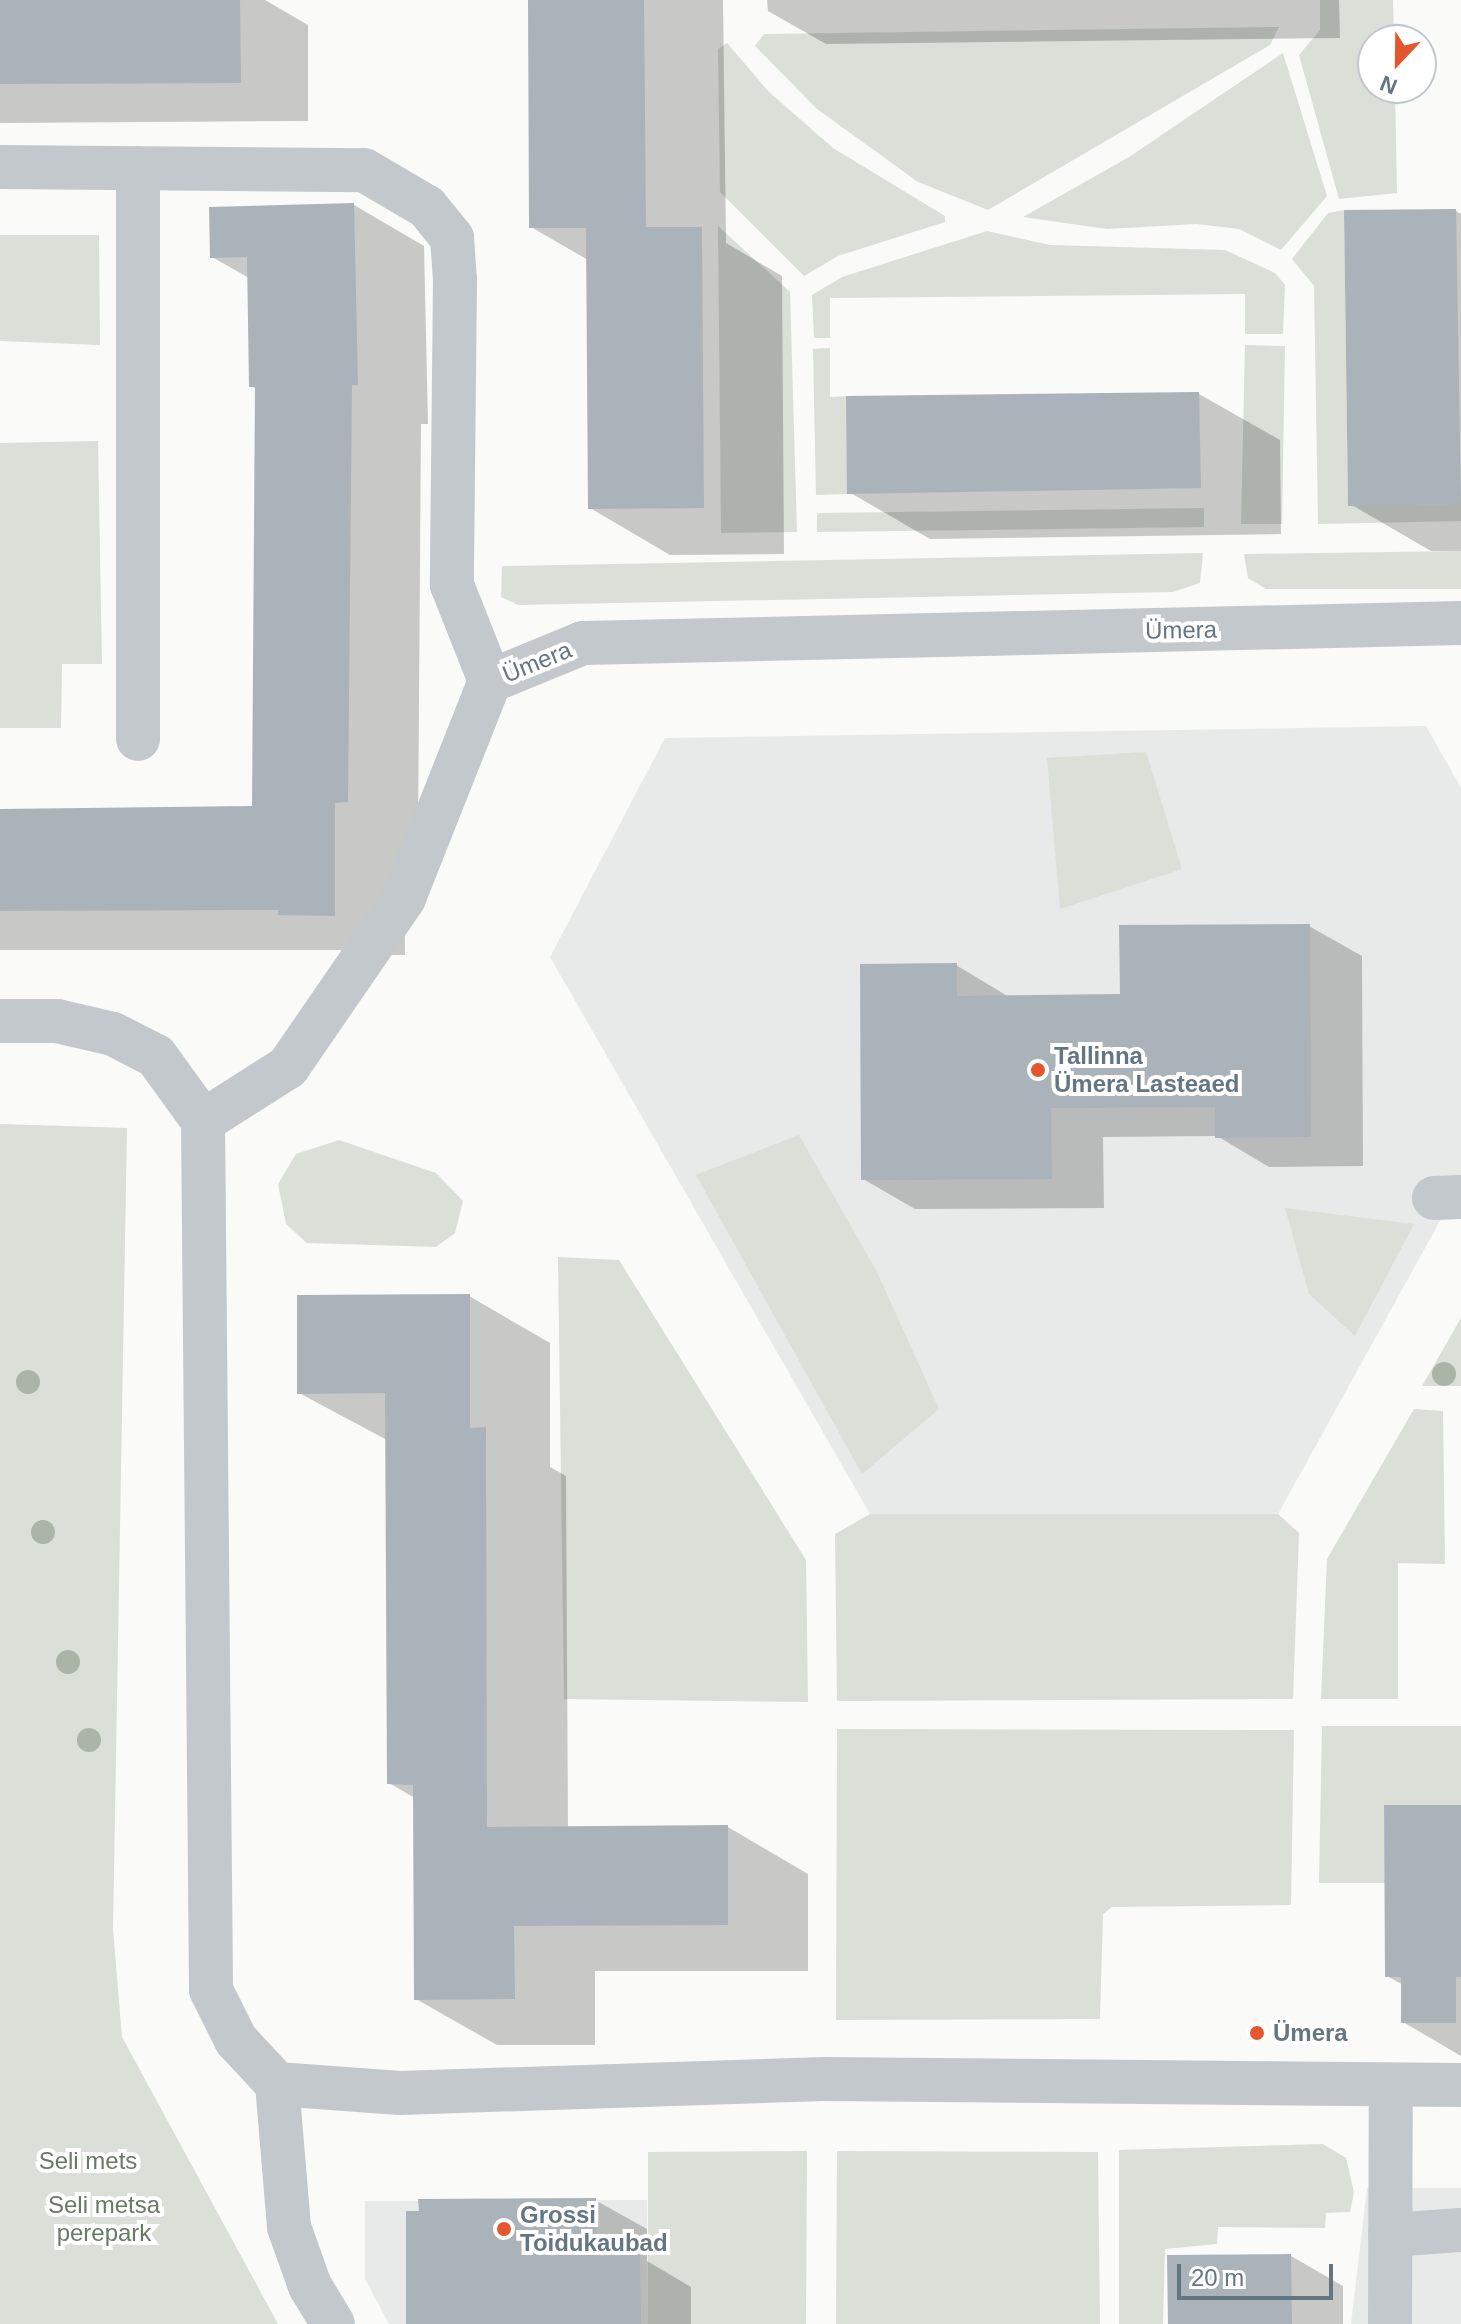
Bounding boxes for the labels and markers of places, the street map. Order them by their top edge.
place label: Tallinna Ümera Lasteaed [1054,1042,1239,1098]
marker: Tallinna Ümera Lasteaed [1029,1061,1047,1079]
place label: Ümera [1273,2019,1348,2047]
marker: Ümera [1248,2024,1266,2042]
place label: Grossi Toidukaubad [520,2201,668,2257]
marker: Grossi Toidukaubad [495,2220,513,2238]

